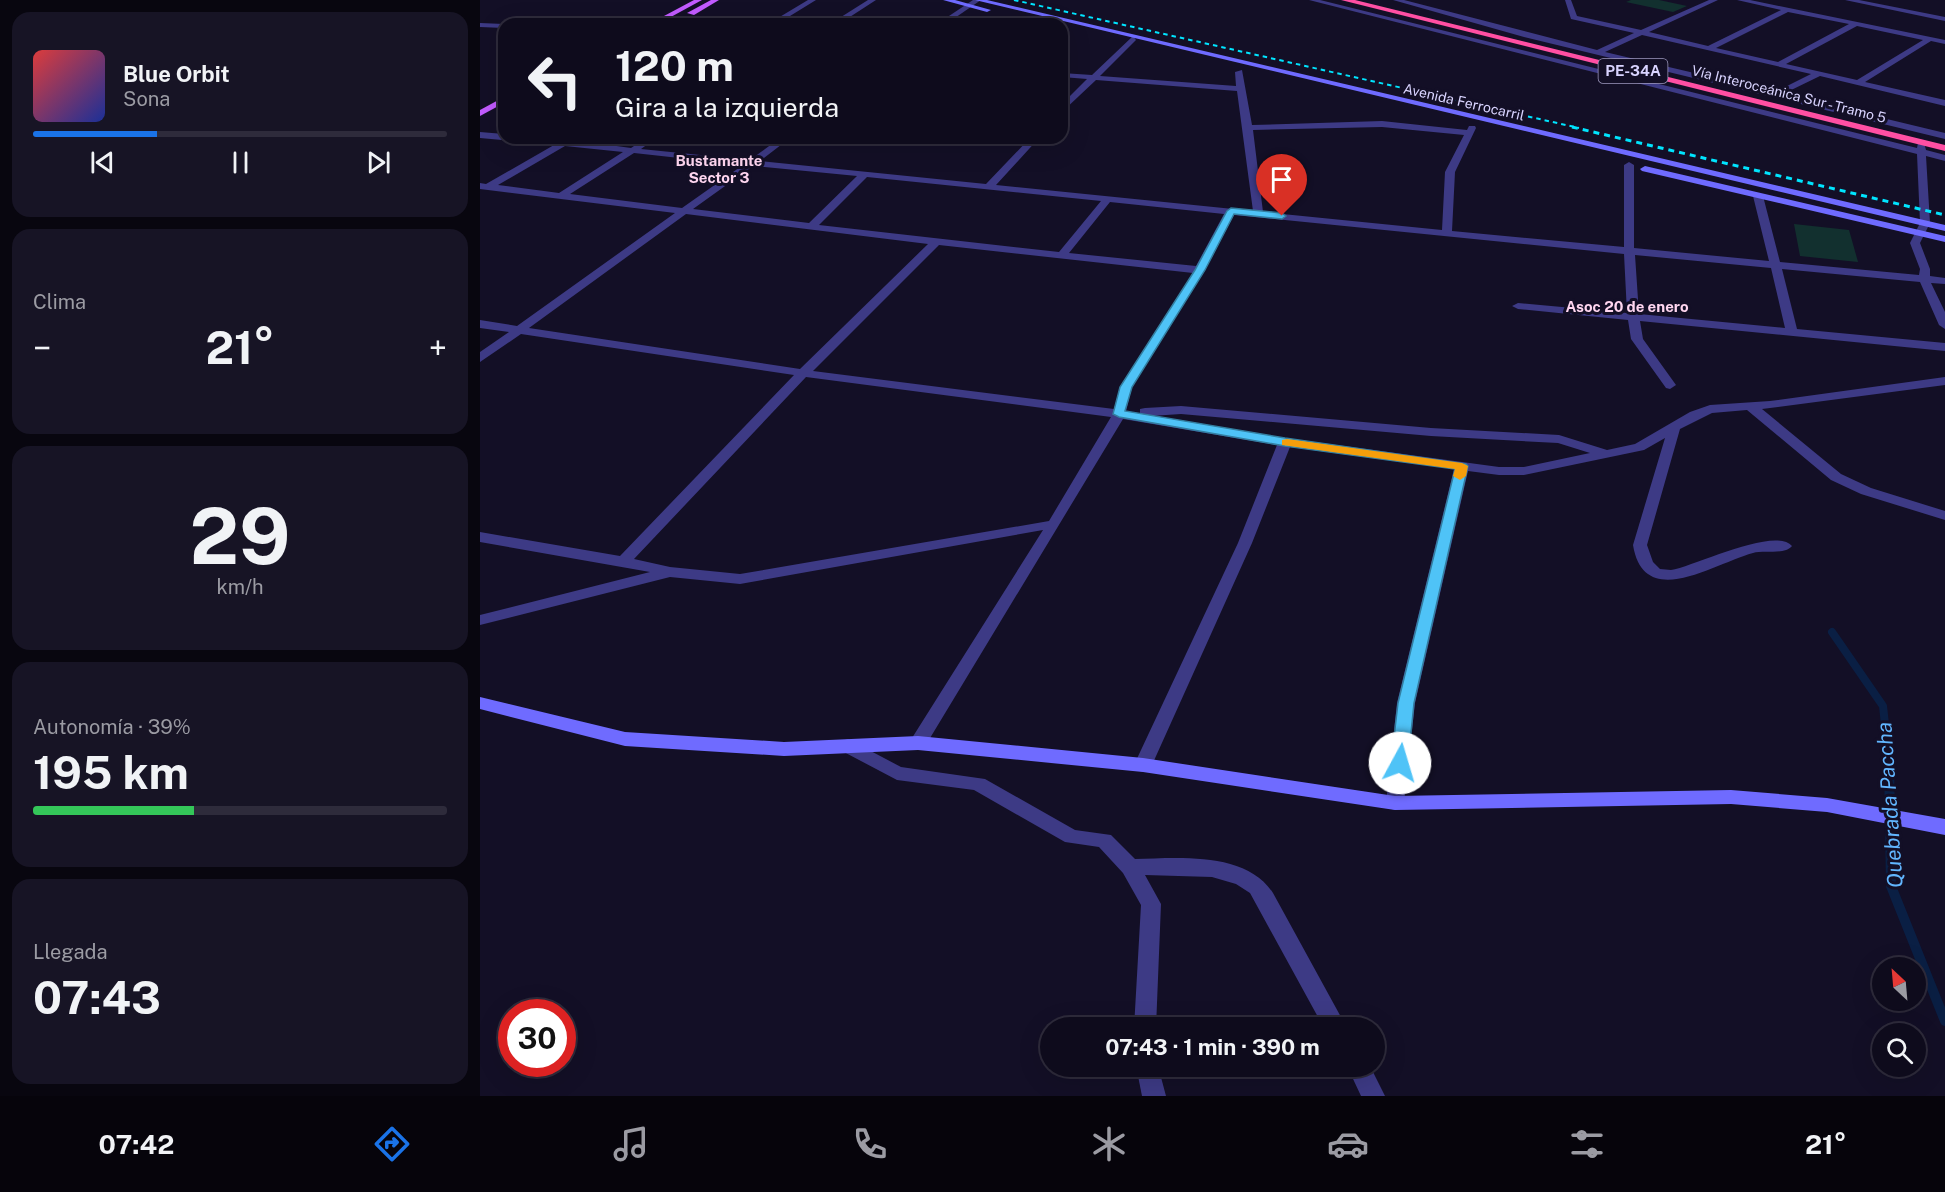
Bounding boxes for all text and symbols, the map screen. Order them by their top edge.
text: 120 m [615,41,734,90]
icon: left [516,42,594,120]
road number: PE-34A [1598,59,1668,83]
text: Blue Orbit [123,61,230,87]
street label: Vía Interoceánica Sur - Tramo 5 [1690,62,1888,126]
street label: Avenida Ferrocarril [1402,80,1526,124]
text: Sona [123,87,170,111]
text: Gira a la izquierda [615,91,839,123]
icon: previous [86,146,119,179]
icon: pause [224,146,257,179]
icon: next [362,146,395,179]
district label: Bustamante Sector 3 [676,152,762,186]
pin [1256,154,1307,216]
icon: arrive [1265,163,1298,196]
text: Clima [33,290,86,314]
district label: Asoc 20 de enero [1565,298,1689,315]
text: 21° [205,321,275,374]
text: − [33,329,51,367]
text: + [429,329,447,367]
text: 29 [190,490,290,582]
text: km/h [216,575,264,599]
text: Autonomía · 39% [33,715,191,739]
water label: Quebrada Paccha [1871,721,1908,889]
position arrow [1368,731,1432,795]
text: 195 km [33,746,189,799]
text: Llegada [33,940,108,964]
north arrow [1872,957,1926,1011]
map controls [1872,957,1926,1077]
text: 07:43 [33,971,161,1024]
speed limit sign: 30 [498,999,576,1077]
button: search [1872,1023,1926,1077]
text: 07:43 · 1 min · 390 m [1105,1034,1320,1060]
icon: directions [371,1123,413,1165]
icon: music [610,1123,652,1165]
icon: phone [849,1123,891,1165]
icon: climate [1088,1123,1130,1165]
icon: car [1327,1123,1369,1165]
icon: filters [1566,1123,1608,1165]
text: 07:42 [98,1128,174,1160]
text: 21° [1805,1128,1846,1160]

